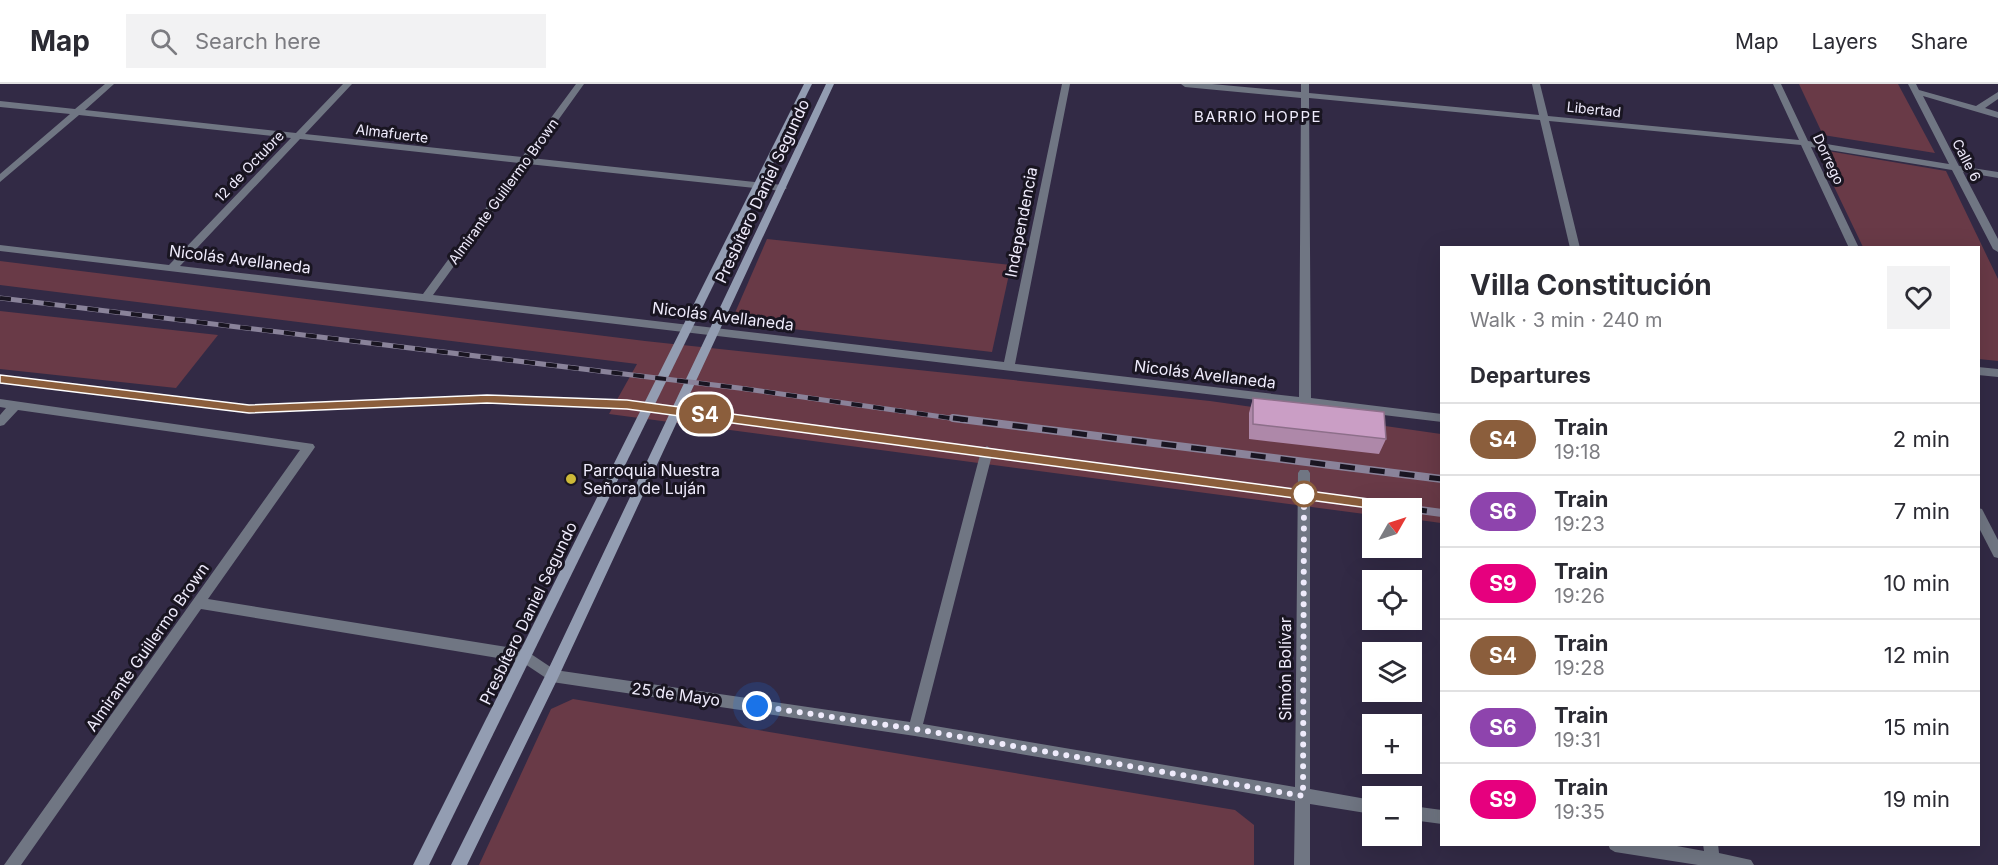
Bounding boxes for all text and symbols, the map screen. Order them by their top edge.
search box [126,14,546,68]
text: Map [30,24,90,58]
icon: search [147,25,180,58]
text: Search here [195,28,321,54]
text: Map [1735,29,1779,54]
text: Layers [1812,29,1878,54]
text: Share [1911,29,1968,54]
street label: Presbítero Daniel Segundo [710,96,814,286]
street label: Libertad [1566,98,1622,120]
district label: BARRIO HOPPE [1194,107,1322,126]
street label: Almirante Guillermo Brown [444,115,562,267]
street label: Almafuerte [355,120,429,146]
street label: 12 de Octubre [211,127,287,205]
street label: Dorrego [1810,131,1848,187]
street label: Calle 6 [1949,136,1985,184]
street label: Independencia [1000,165,1042,279]
street label: Nicolás Avellaneda [168,240,312,278]
button: heart [1887,266,1950,329]
text: Villa Constitución [1470,268,1712,302]
street label: Nicolás Avellaneda [651,297,795,335]
text: Walk · 3 min · 240 m [1470,308,1663,332]
street label: Nicolás Avellaneda [1133,355,1277,393]
text: Departures [1470,362,1591,388]
line badge: S4 [678,394,732,434]
text: S4 [691,402,719,427]
text: Train [1554,414,1609,440]
text: 2 min [1893,426,1950,452]
text: S4 [1489,427,1517,452]
text: 19:18 [1554,440,1601,464]
place label: Parroquia Nuestra Señora de Luján [583,460,720,498]
marker: Parroquia Nuestra Señora de Luján [564,472,578,486]
unlabelled marker [1291,481,1317,507]
text: Train [1554,486,1609,512]
north arrow [1362,498,1422,558]
map controls [1362,498,1422,846]
text: 7 min [1894,498,1950,524]
text: S6 [1489,499,1517,524]
text: 19:23 [1554,512,1605,536]
street label: Presbítero Daniel Segundo [475,518,581,708]
text: Train [1554,558,1609,584]
street label: Almirante Guillermo Brown [81,559,213,735]
button: locate [1362,570,1422,630]
text: 10 min [1883,570,1950,596]
text: S9 [1489,571,1517,596]
text: 19:26 [1554,584,1605,608]
street label: Simón Bolívar [1275,617,1295,721]
text: Train [1554,630,1609,656]
button: layers [1362,642,1422,702]
text: 12 min [1884,642,1950,668]
text: S4 [1489,643,1517,668]
text: 19:28 [1554,656,1605,680]
street label: 25 de Mayo [630,678,722,710]
your location [742,691,772,721]
text: Train [1554,702,1609,728]
button: + [1362,714,1422,774]
text: 15 min [1884,714,1950,740]
text: S6 [1489,715,1517,740]
text: 19:31 [1554,728,1601,752]
text: Train [1554,774,1609,800]
button: − [1362,786,1422,846]
text: 19 min [1884,786,1950,812]
text: S9 [1489,787,1517,812]
text: 19:35 [1554,800,1605,824]

